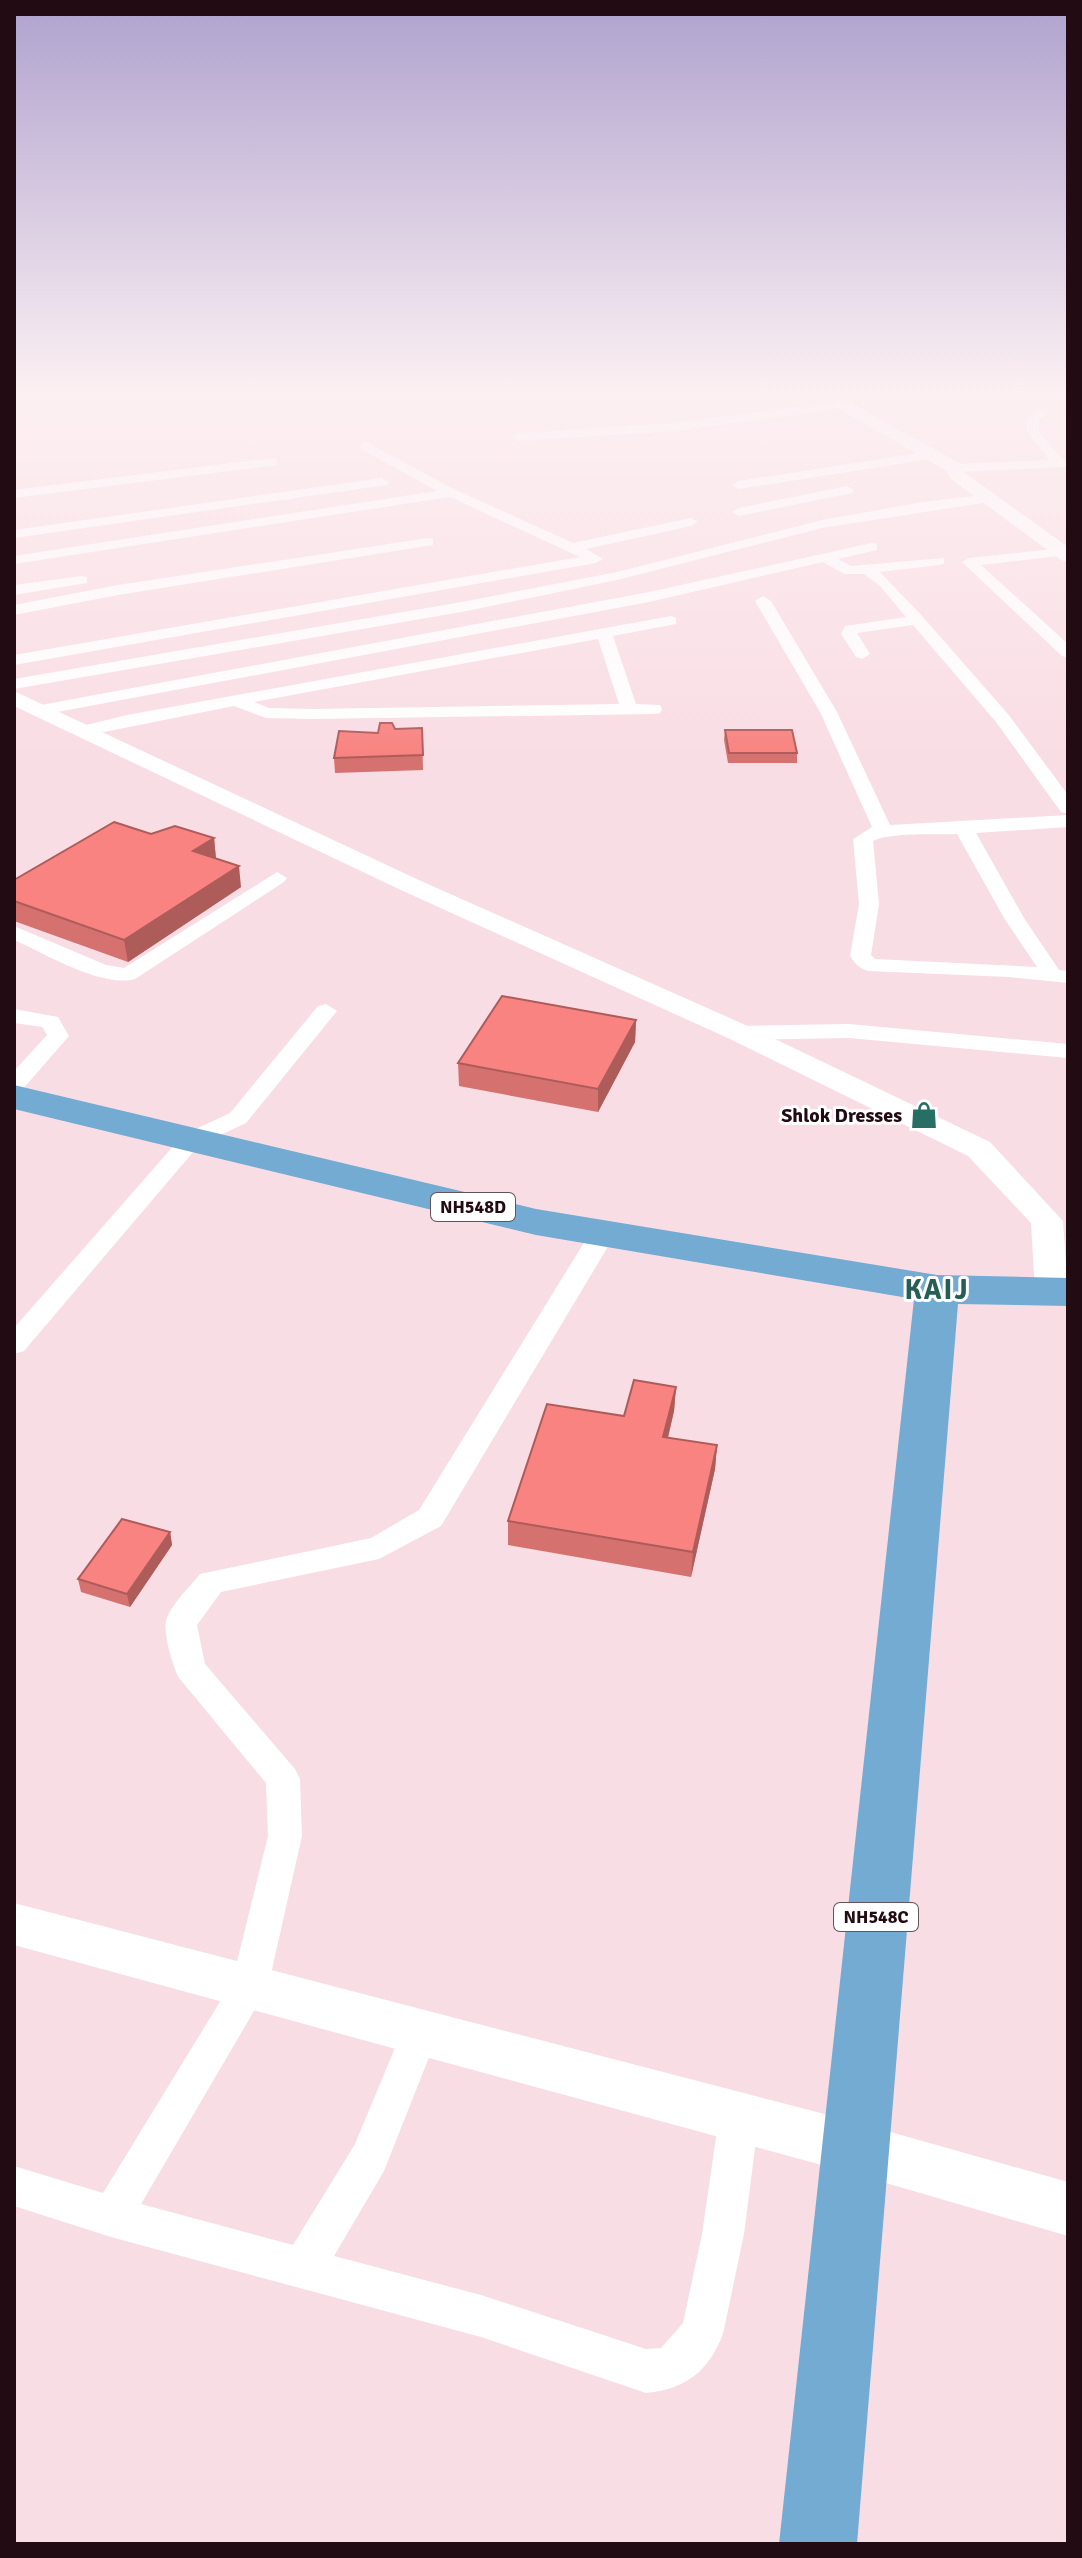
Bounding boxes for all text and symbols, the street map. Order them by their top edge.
shop icon: Shlok Dresses [909,1100,939,1130]
place label: Shlok Dresses [781,1103,902,1128]
road number: NH548D [431,1193,515,1221]
district label: KAIJ [904,1273,970,1307]
road number: NH548C [834,1903,918,1931]

